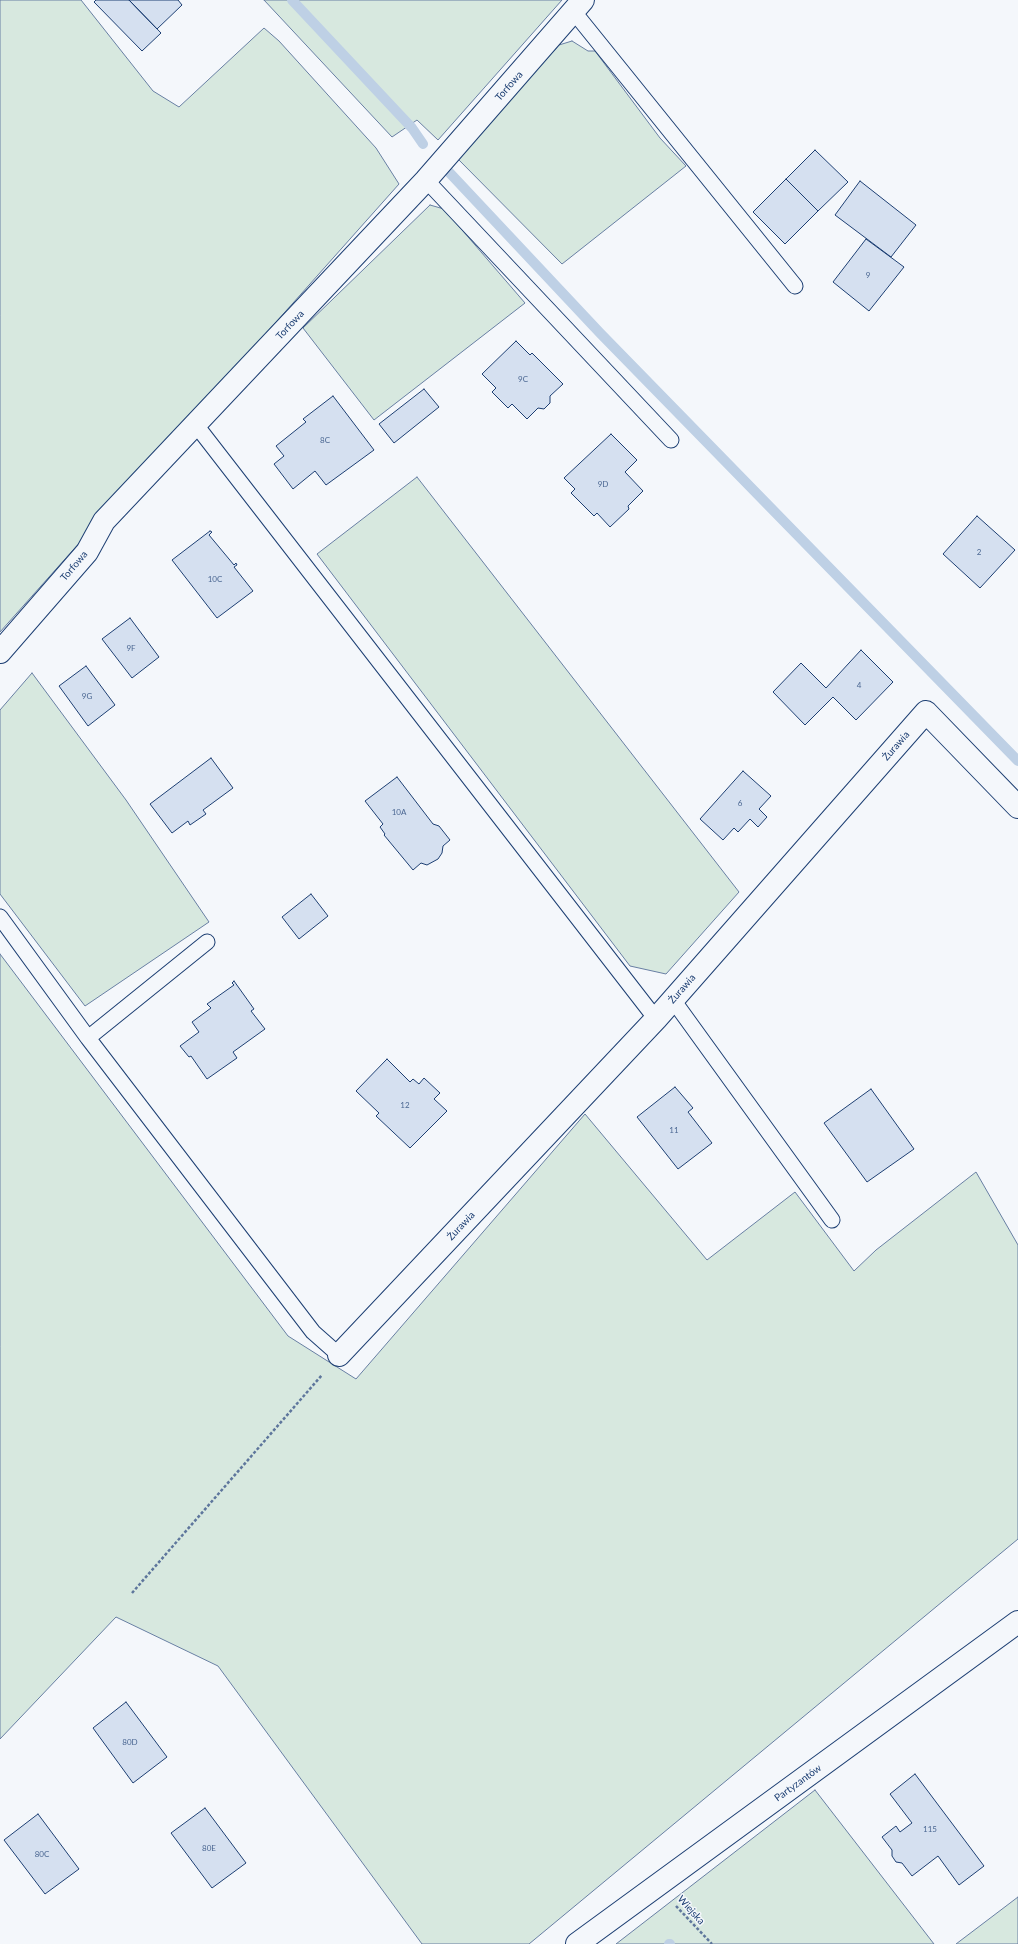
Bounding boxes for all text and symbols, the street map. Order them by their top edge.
street label: Torfowa [493,69,525,103]
house number: 9 [866,270,870,280]
street label: Torfowa [273,308,307,342]
house number: 9C [518,374,528,384]
house number: 8C [320,435,330,445]
house number: 9D [598,479,608,489]
house number: 2 [977,547,981,557]
street label: Torfowa [58,548,90,584]
house number: 10C [208,574,222,584]
house number: 9F [126,643,136,653]
house number: 4 [857,680,861,690]
house number: 9G [82,691,92,701]
street label: Żurawia [880,729,912,763]
house number: 6 [738,798,742,808]
house number: 10A [392,807,406,817]
street label: Żurawia [666,972,698,1006]
house number: 12 [400,1100,410,1110]
house number: 11 [669,1125,679,1135]
street label: Żurawia [445,1209,477,1243]
house number: 80D [122,1737,138,1747]
street label: Partyzantów [772,1762,824,1804]
house number: 115 [923,1824,937,1834]
house number: 80E [202,1843,216,1853]
house number: 80C [35,1849,49,1859]
street label: Wiejska [675,1893,707,1927]

